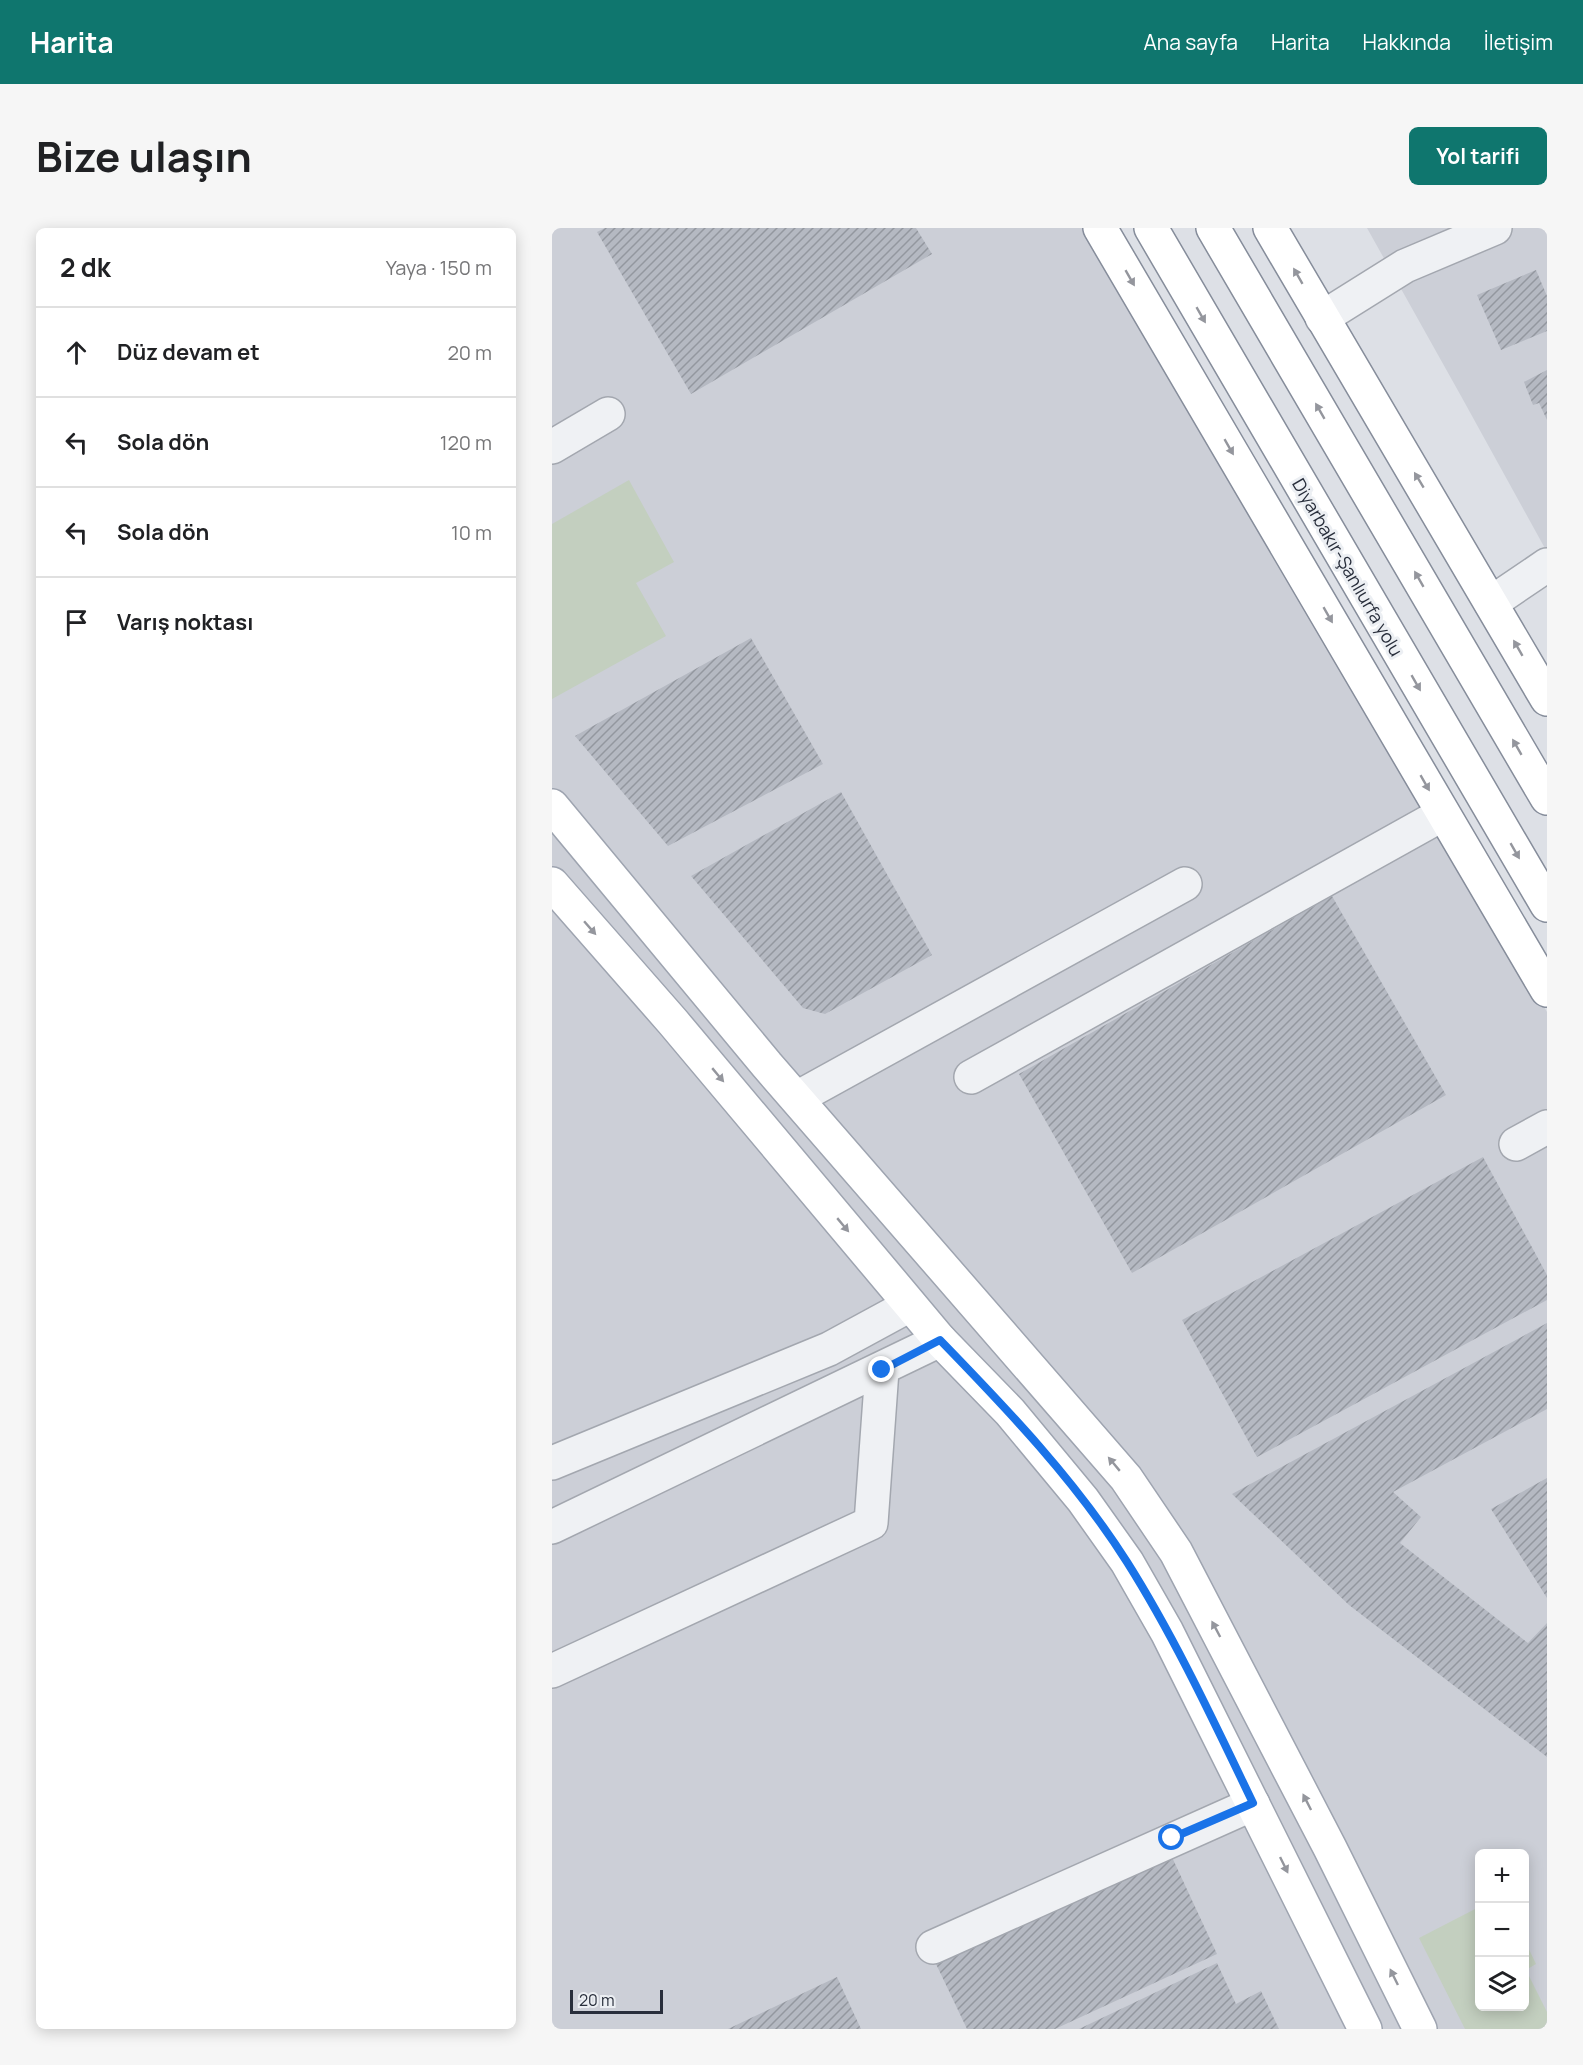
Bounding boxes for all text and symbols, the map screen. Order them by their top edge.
text: Harita [30,23,114,61]
text: Ana sayfa [1144,28,1238,56]
text: Harita [1271,28,1330,56]
text: Hakkında [1363,28,1451,56]
text: İletişim [1484,28,1553,56]
text: Bize ulaşın [36,127,252,185]
button: Yol tarifi [1409,127,1547,185]
text: 2 dk [60,249,111,285]
text: Yaya · 150 m [386,254,492,281]
one-way arrow [1293,267,1303,284]
one-way arrow [1125,270,1135,287]
one-way arrow [1196,307,1207,323]
icon: ahead [60,336,93,369]
text: Düz devam et [117,337,260,367]
text: 20 m [447,339,492,366]
one-way arrow [1315,403,1326,419]
icon: left [60,426,93,459]
text: Sola dön [117,427,209,457]
text: 120 m [440,429,492,456]
one-way arrow [1224,438,1234,455]
one-way arrow [1413,472,1424,488]
street label: Diyarbakır-Şanlıurfa yolu [1287,474,1409,660]
icon: left [60,516,93,549]
text: Sola dön [117,517,209,547]
text: 10 m [451,519,492,546]
one-way arrow [1414,570,1424,587]
icon: arrive [60,606,93,639]
text: Varış noktası [117,607,253,637]
one-way arrow [1322,607,1333,623]
one-way arrow [1512,640,1523,656]
one-way arrow [1411,675,1422,691]
one-way arrow [1513,739,1523,756]
one-way arrow [1420,775,1430,792]
one-way arrow [1510,843,1521,859]
one-way arrow [583,920,596,935]
one-way arrow [711,1067,724,1082]
one-way arrow [837,1217,849,1232]
route end [868,1356,894,1382]
one-way arrow [1107,1456,1120,1472]
one-way arrow [1212,1621,1221,1638]
one-way arrow [1302,1793,1312,1810]
route start [1158,1824,1184,1850]
map controls [1475,1849,1529,2011]
button: + [1475,1849,1529,1903]
one-way arrow [1279,1857,1289,1874]
button: − [1475,1903,1529,1957]
button: layers [1475,1957,1529,2011]
one-way arrow [1389,1968,1399,1985]
scale bar [570,1987,663,2014]
text: 20 m [579,1989,615,2011]

